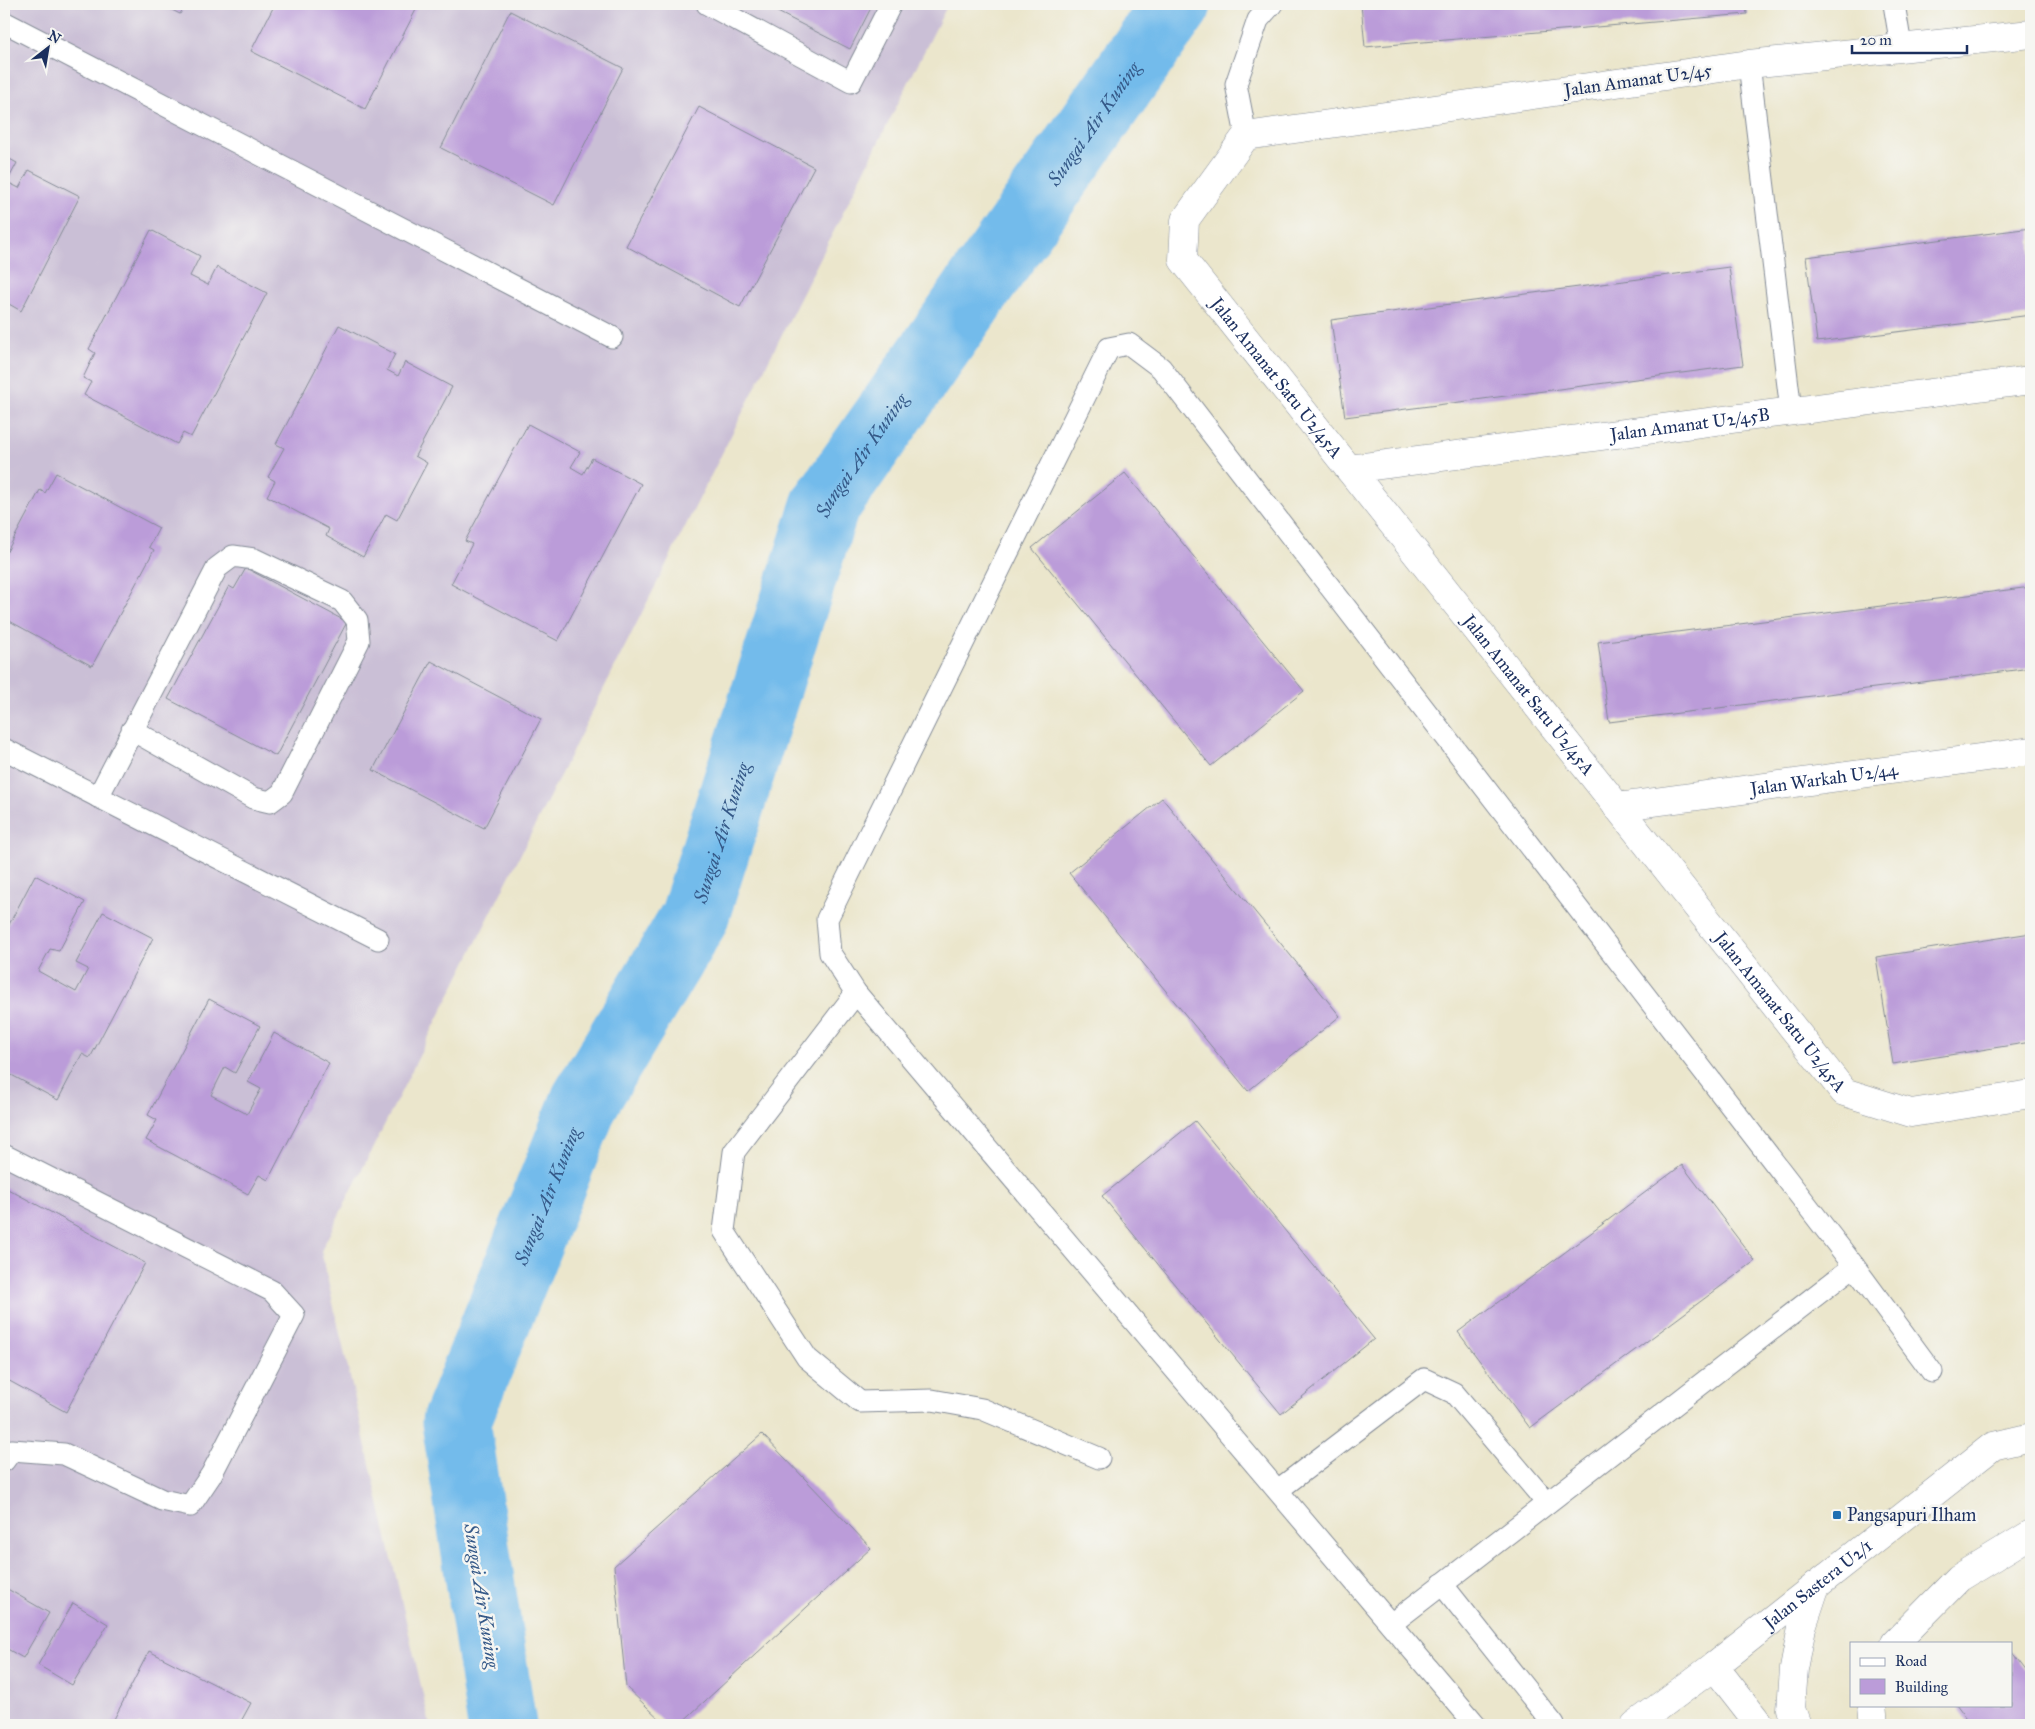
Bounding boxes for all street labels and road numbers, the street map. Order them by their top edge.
street label: Jalan Amanat U2/45 [1561,59,1714,103]
street label: Jalan Amanat Satu U2/45A [1204,291,1347,463]
street label: Jalan Amanat U2/45B [1607,403,1771,447]
street label: Jalan Amanat Satu U2/45A [1456,609,1599,780]
street label: Jalan Warkah U2/44 [1747,758,1900,801]
street label: Jalan Amanat Satu U2/45A [1708,926,1851,1097]
street label: Jalan Sastera U2/1 [1758,1534,1877,1636]

